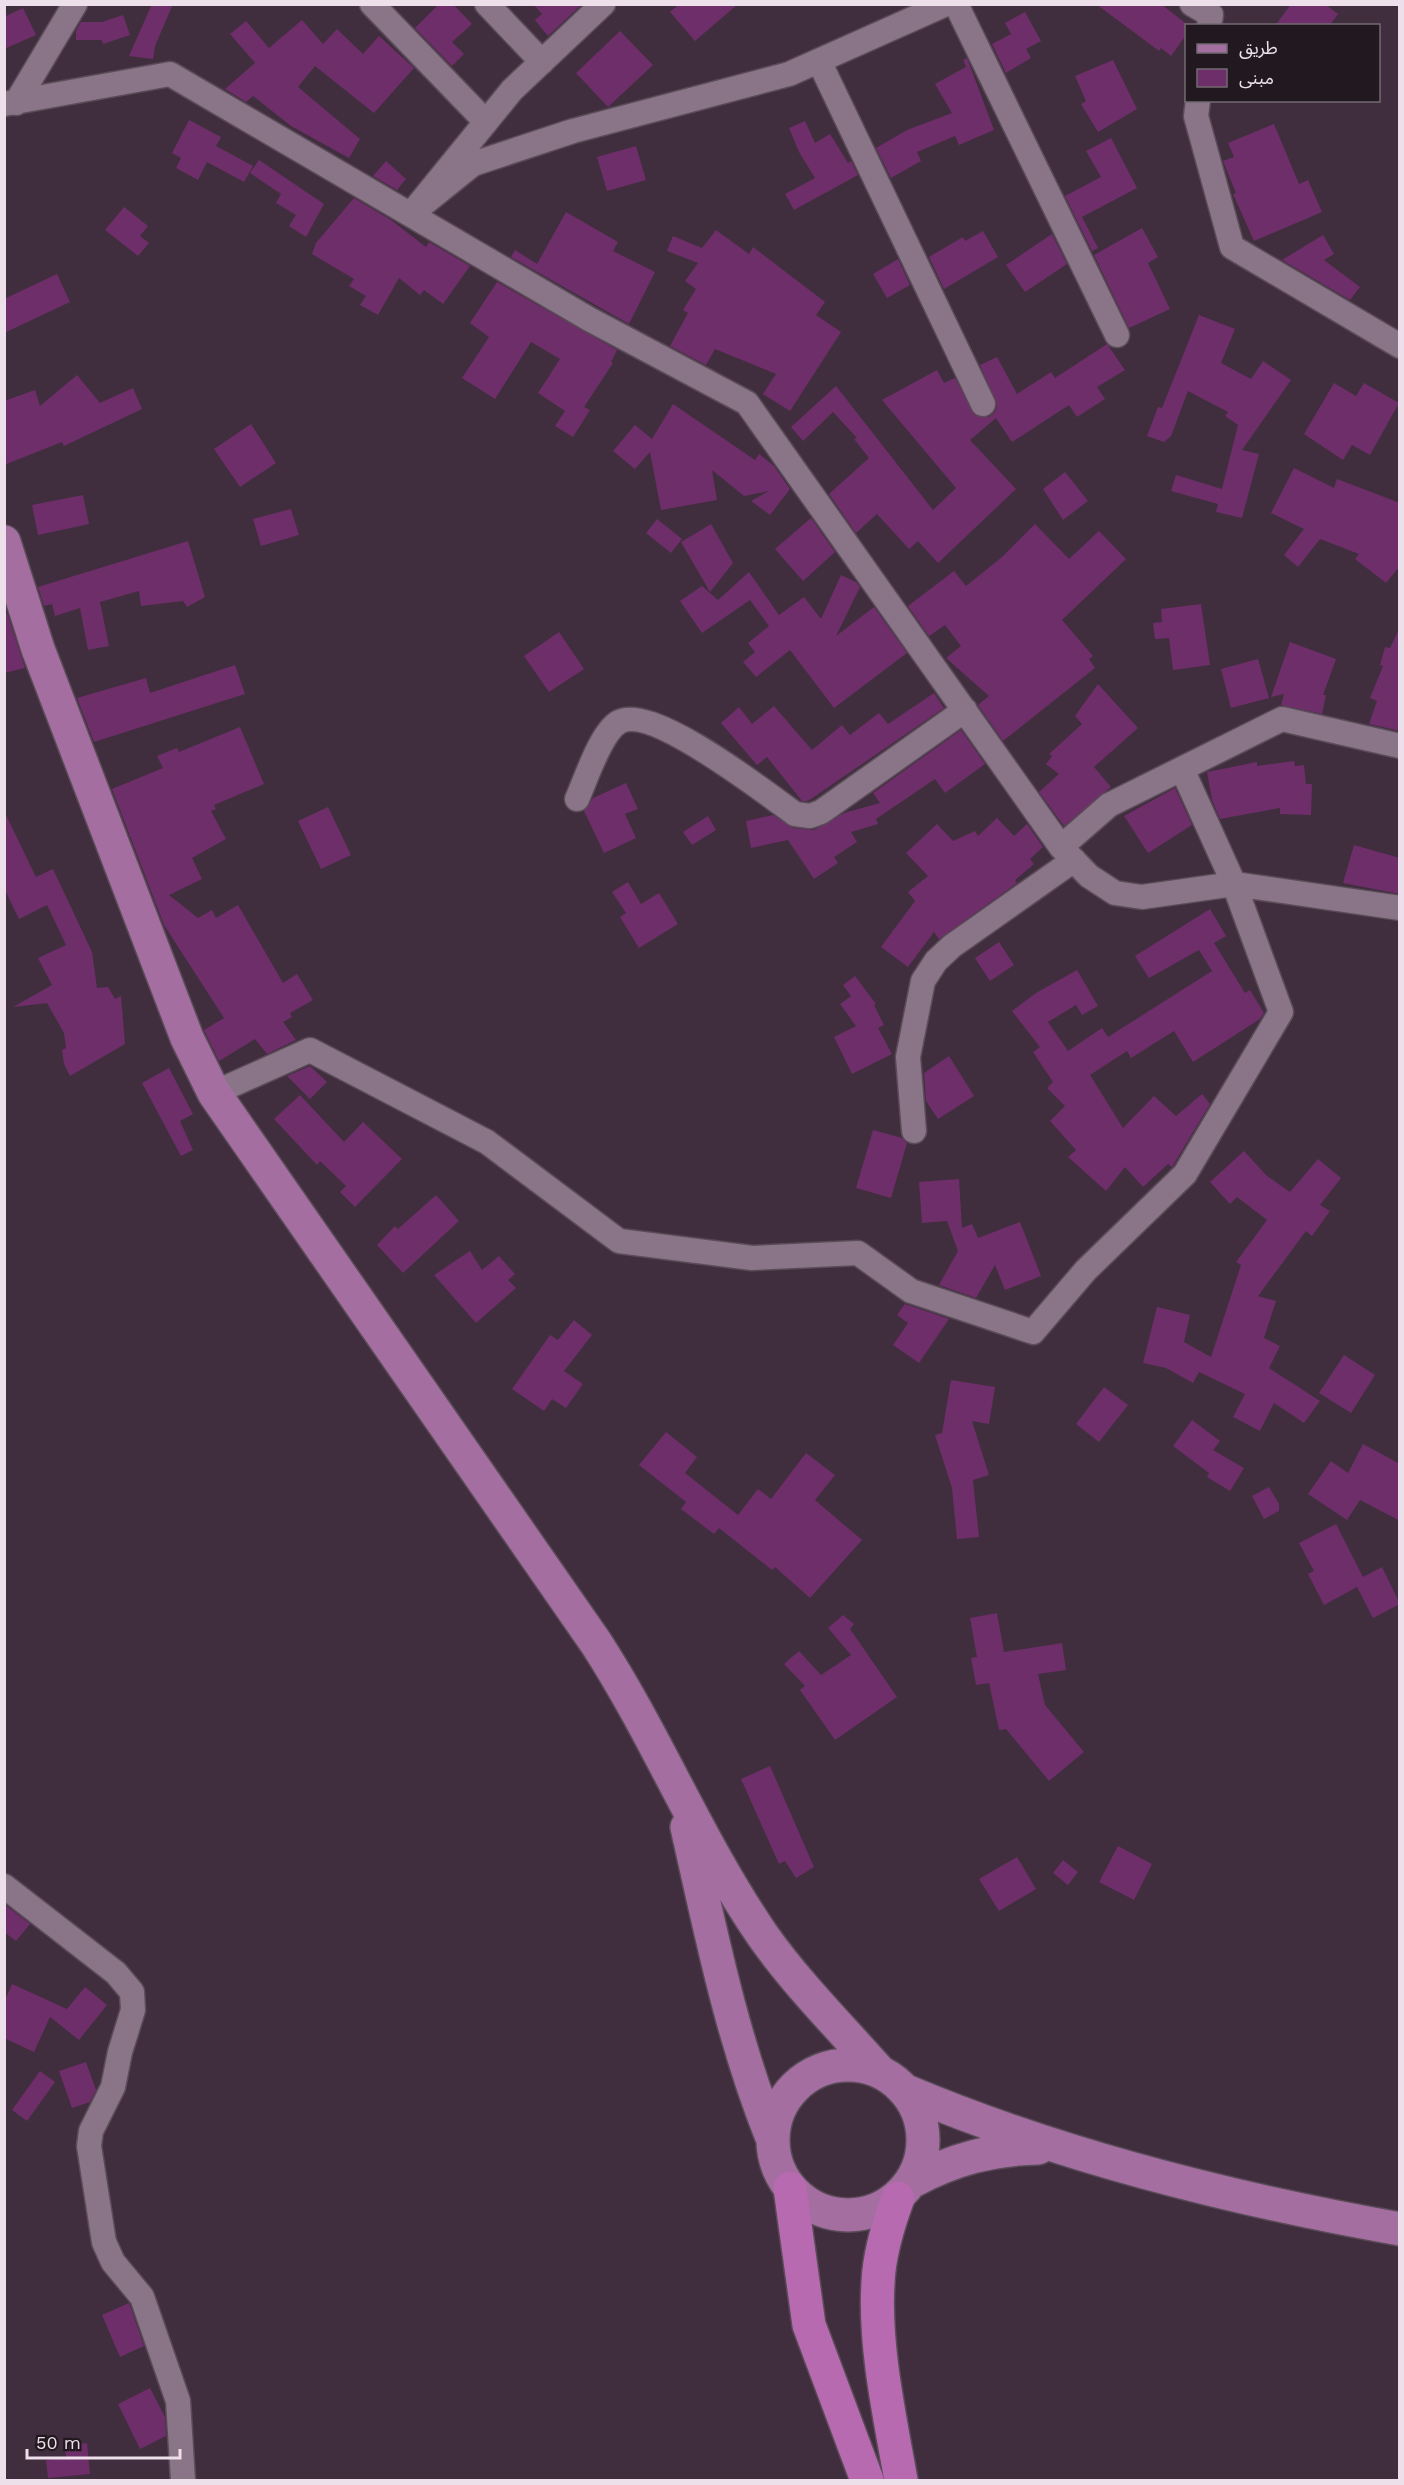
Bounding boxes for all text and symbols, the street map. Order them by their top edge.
legend [1185,24,1380,102]
text: طريق [1239,37,1278,59]
text: مبنى [1239,67,1274,89]
scale bar [27,2422,180,2460]
text: 50 m [36,2432,81,2453]

